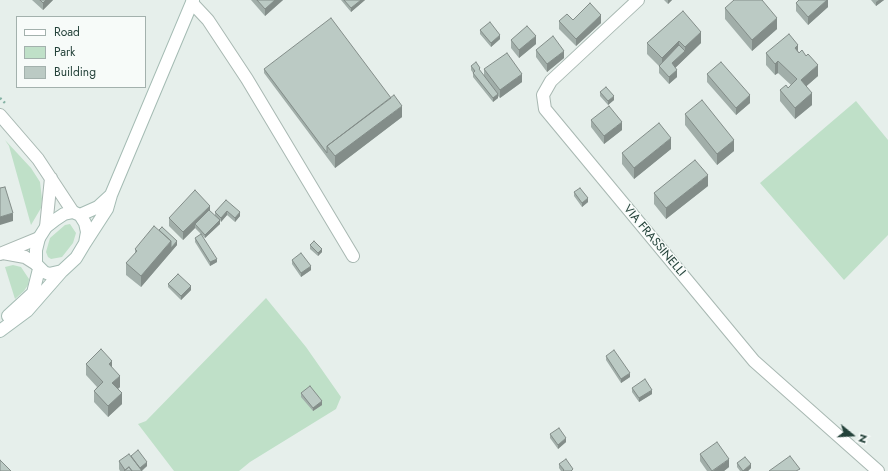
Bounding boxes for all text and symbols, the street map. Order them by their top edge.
legend [16,16,146,88]
text: Road [54,23,80,41]
text: Park [54,43,75,61]
text: Building [54,63,96,81]
street label: VIA FRASSINELLI [620,202,688,280]
north arrow [832,415,872,455]
text: N [854,432,872,445]

